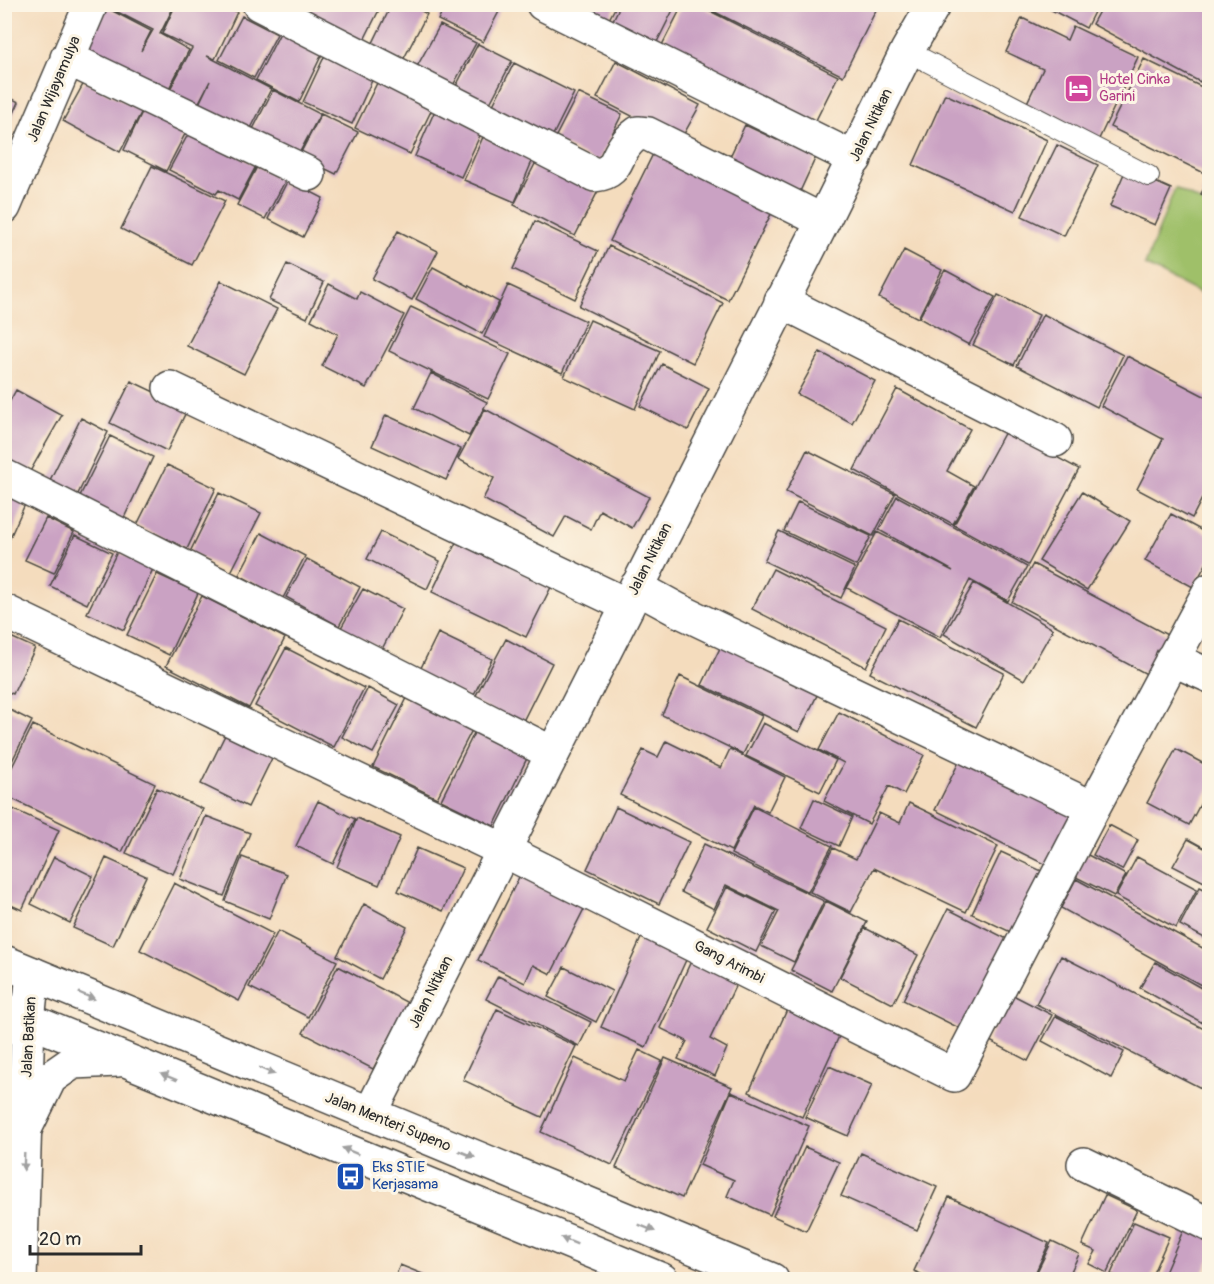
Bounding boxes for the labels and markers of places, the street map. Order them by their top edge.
place label: Hotel Cinka Garini [1099,70,1170,106]
hotel icon: Hotel Cinka Garini [1062,72,1094,104]
place label: Eks STIE Kerjasama [372,1158,438,1194]
bus stop icon: Eks STIE Kerjasama [335,1160,367,1192]

